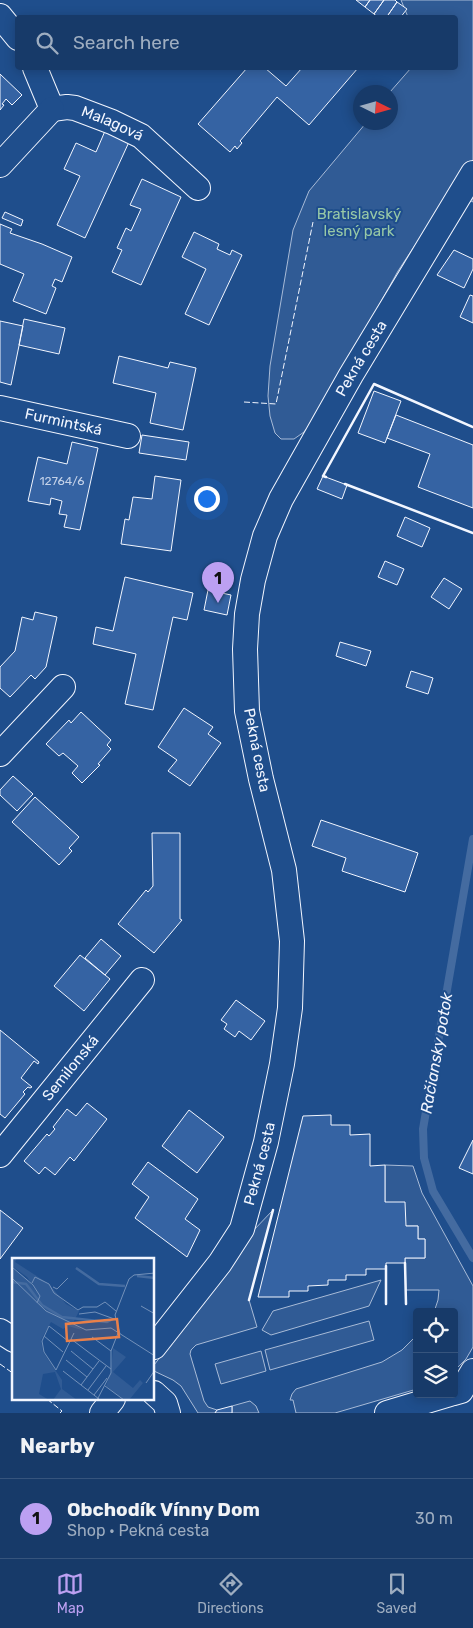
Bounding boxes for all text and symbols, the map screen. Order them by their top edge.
search box [15,15,458,70]
icon: search [33,29,61,57]
text: Search here [73,31,180,54]
north arrow [353,85,398,130]
street label: Malagová [79,102,146,145]
park label: Bratislavský lesný park [317,205,401,240]
street label: Pekná cesta [332,317,391,400]
street label: Furmintská [23,405,104,439]
house number: 12764/6 [39,474,85,488]
your location [194,486,220,512]
pin: 1 [202,562,234,603]
street label: Pekná cesta [240,706,274,794]
water label: Račiansky potok [416,990,457,1115]
street label: Semilonská [38,1031,103,1105]
street label: Pekná cesta [240,1121,279,1207]
inset map [12,1258,155,1400]
map controls [413,1308,458,1398]
button: locate [413,1308,458,1353]
button: layers [413,1353,458,1398]
text: Nearby [20,1433,95,1458]
text: Obchodík Vínny Dom [67,1498,260,1521]
text: 1 [32,1509,40,1528]
text: 30 m [415,1509,453,1528]
text: Shop · Pekná cesta [67,1521,209,1540]
tab: Map [56,1570,84,1617]
tab: Directions [197,1570,264,1617]
tab: Saved [377,1570,417,1617]

